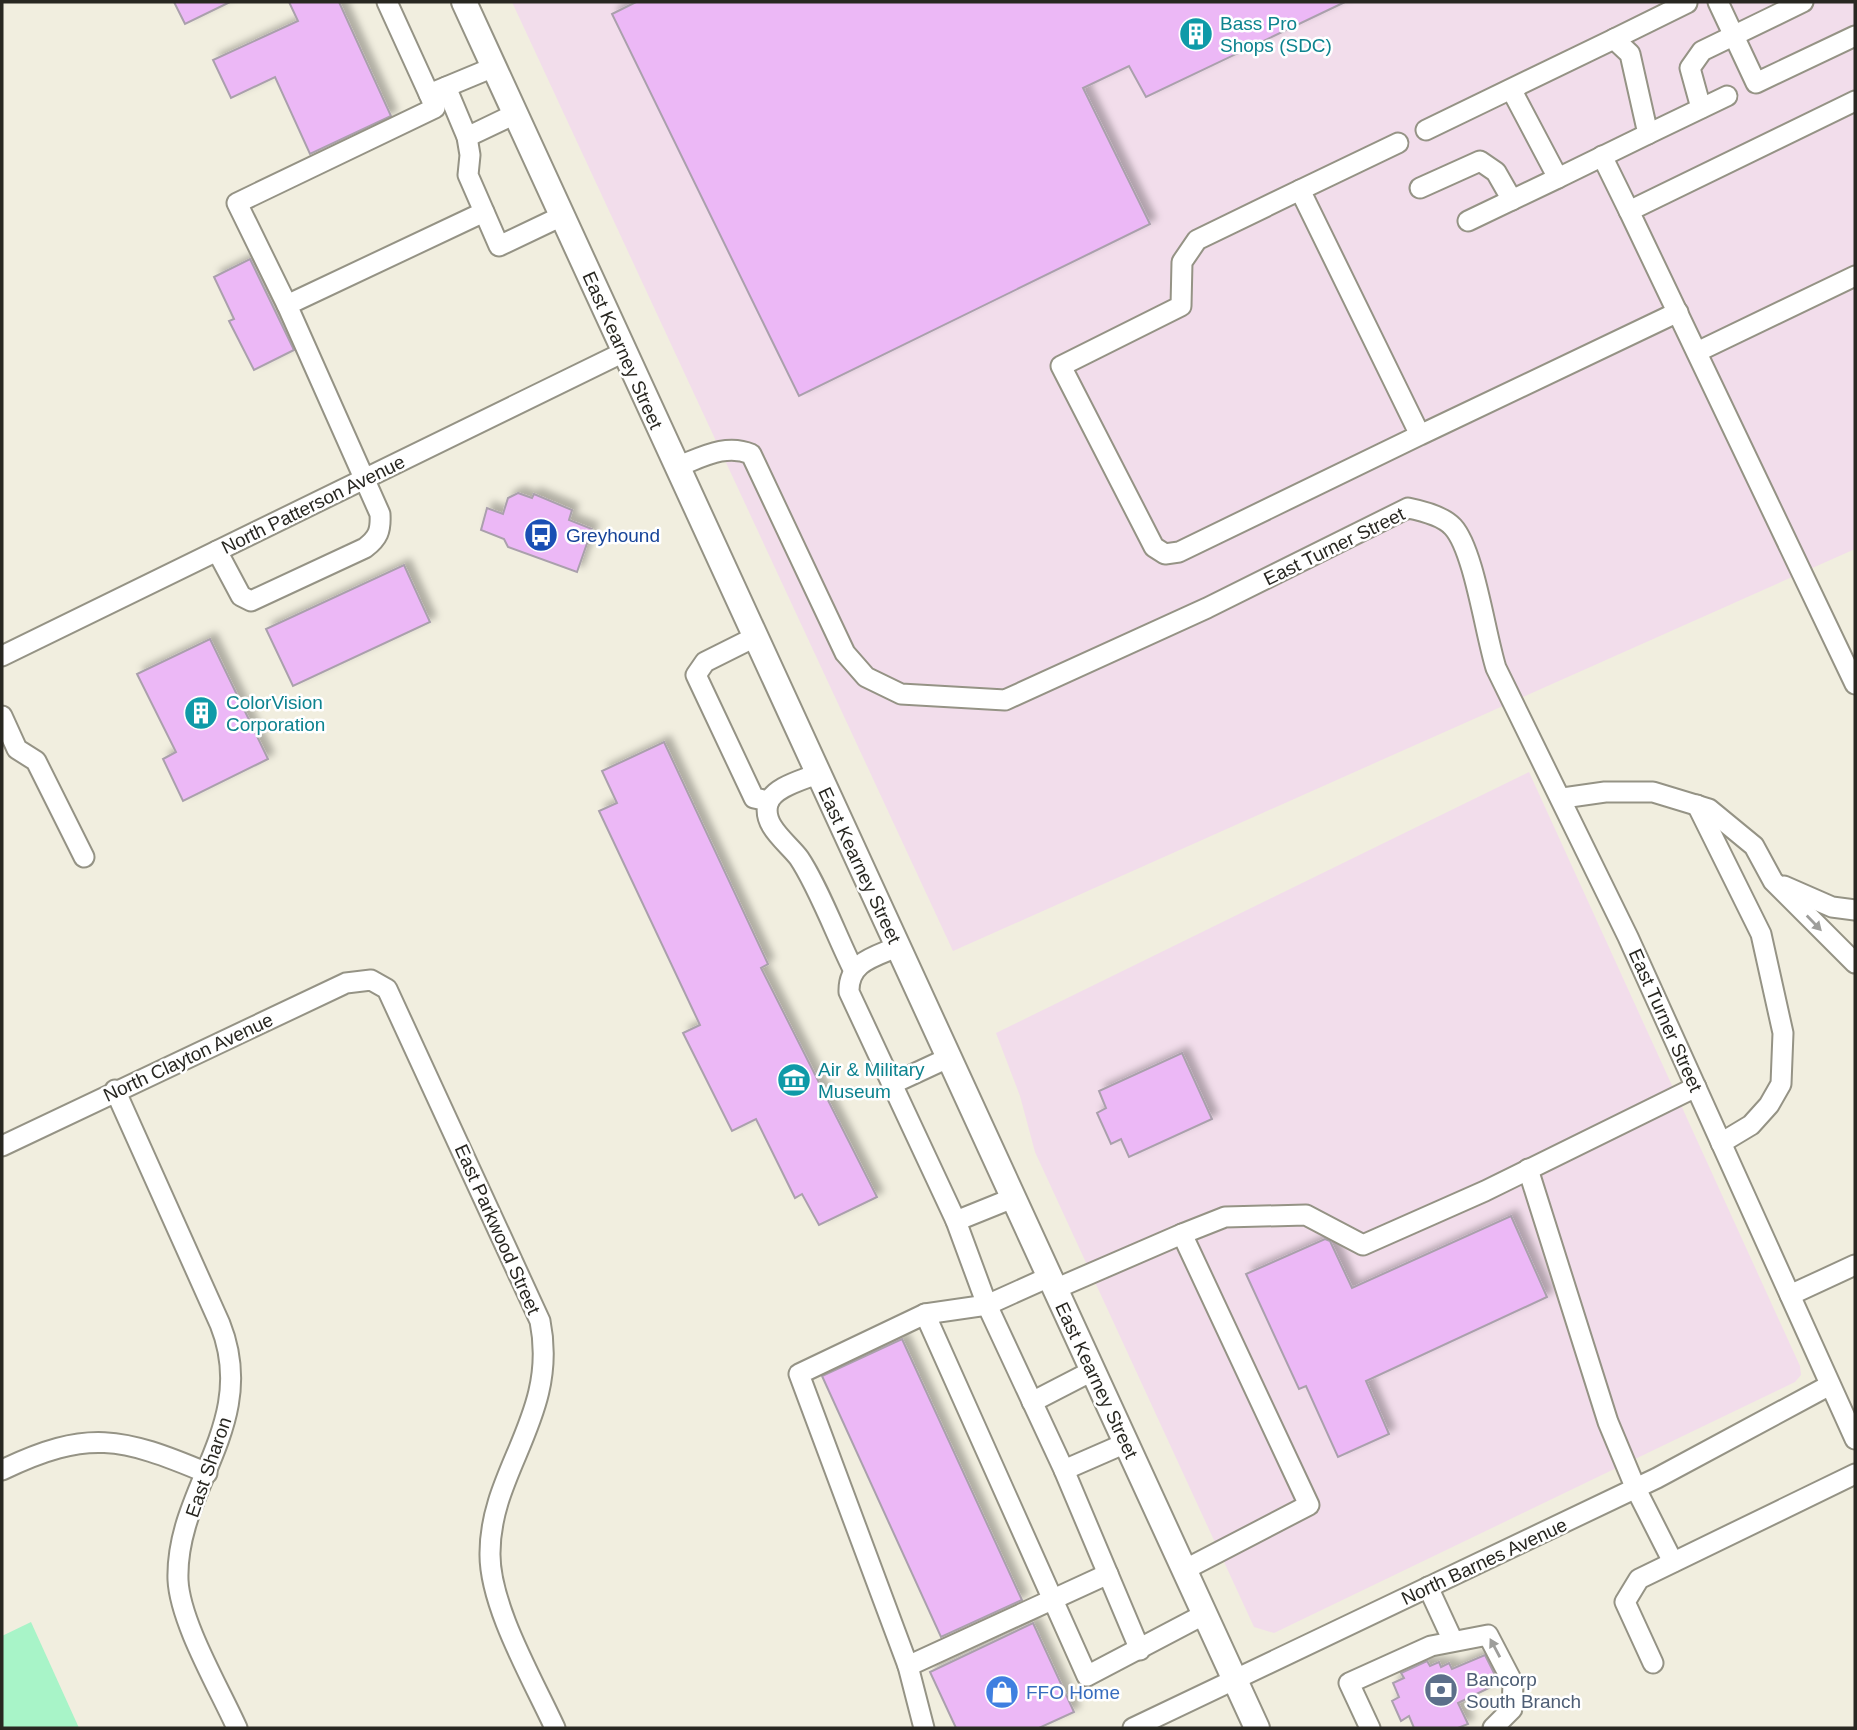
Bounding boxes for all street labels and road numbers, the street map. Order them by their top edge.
street label: East Kearney Street [578,268,667,433]
street label: North Patterson Avenue [218,451,408,558]
street label: East Turner Street [1260,503,1409,590]
street label: East Kearney Street [814,784,905,947]
street label: East Turner Street [1625,946,1707,1096]
street label: North Clayton Avenue [100,1009,276,1106]
street label: East Parkwood Street [451,1141,545,1318]
street label: East Kearney Street [1051,1299,1142,1462]
street label: East Sharon [182,1414,235,1520]
street label: North Barnes Avenue [1398,1514,1570,1609]

